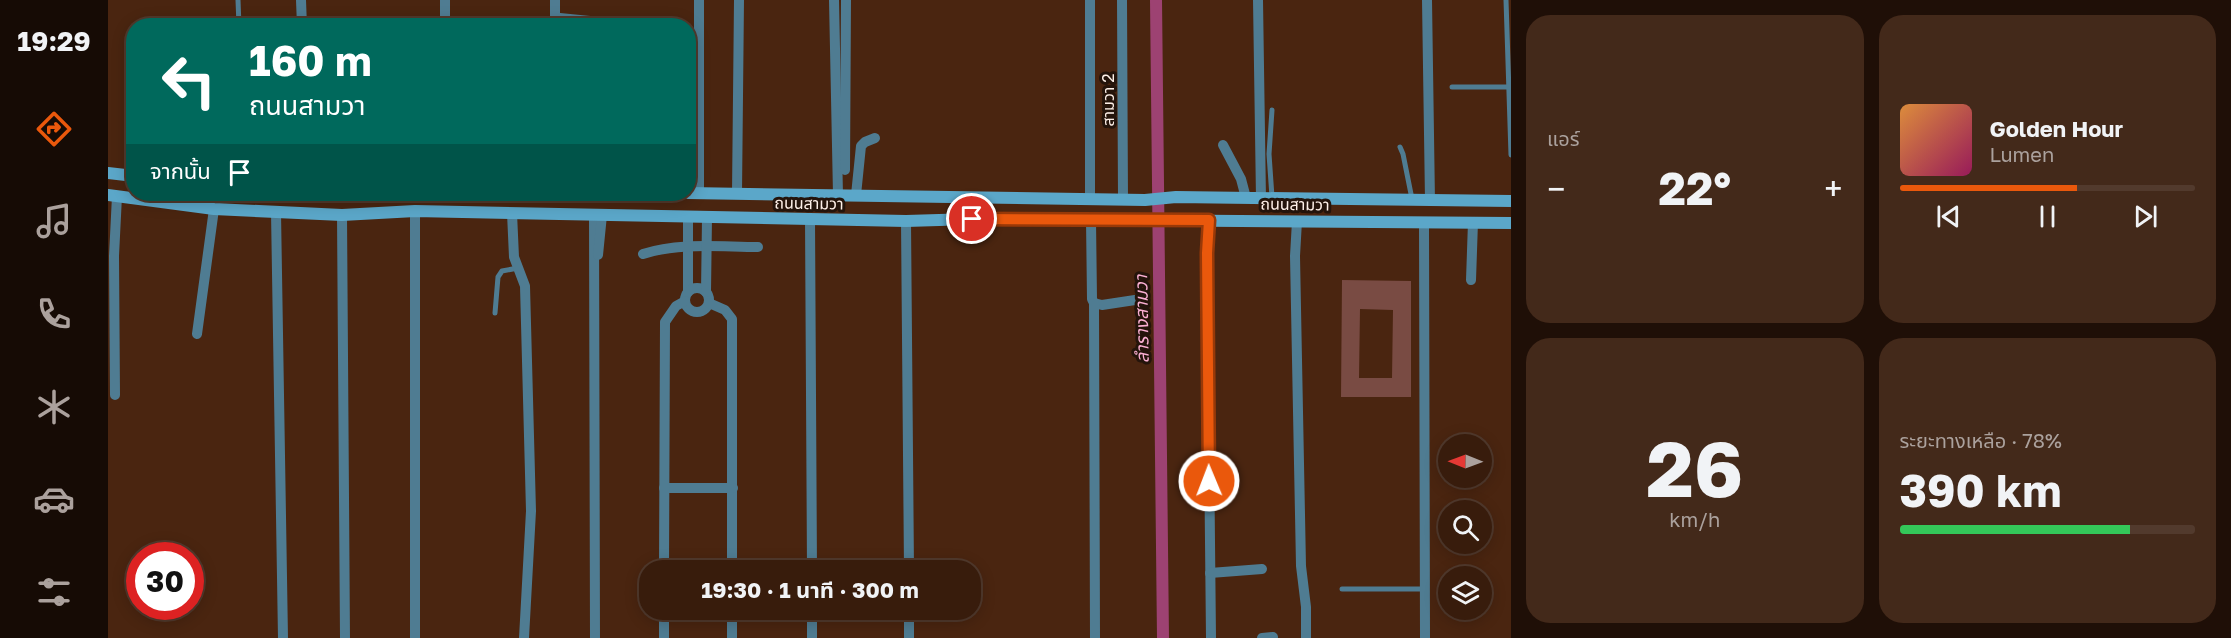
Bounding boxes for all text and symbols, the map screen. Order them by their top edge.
text: 19:29 [17,25,91,57]
text: 160 m [249,35,372,85]
icon: left [150,42,228,120]
street label: สามวา 2 [1098,73,1118,127]
text: ถนนสามวา [249,89,366,121]
icon: directions [33,108,75,150]
text: Golden Hour [1990,115,2123,142]
text: แอร์ [1547,126,1579,150]
text: Lumen [1990,142,2054,166]
icon: arrive [223,156,256,189]
text: จากนั้น [150,157,211,184]
text: 22° [1659,161,1731,215]
text: − [1547,169,1565,208]
text: + [1824,169,1842,208]
street label: ถนนสามวา [774,192,844,214]
pin [946,193,997,244]
street label: ถนนสามวา [1260,193,1330,215]
icon: music [33,200,75,242]
icon: previous [1932,200,1965,233]
icon: pause [2031,200,2064,233]
icon: next [2129,200,2162,233]
icon: arrive [955,202,988,235]
water label: ลำรางสามวา [1129,274,1153,363]
icon: phone [33,293,75,335]
icon: climate [33,386,75,428]
text: 26 [1646,421,1743,514]
text: ระยะทางเหลือ · 78% [1900,428,2062,452]
north arrow [1438,434,1492,488]
map controls [1438,434,1492,620]
position arrow [1177,449,1241,513]
text: 390 km [1900,463,2062,517]
icon: car [33,478,75,520]
button: search [1438,500,1492,554]
text: km/h [1669,507,1720,531]
speed limit sign: 30 [126,542,204,620]
button: layers [1438,566,1492,620]
icon: filters [33,571,75,613]
text: 19:30 · 1 นาที · 300 m [701,576,919,603]

